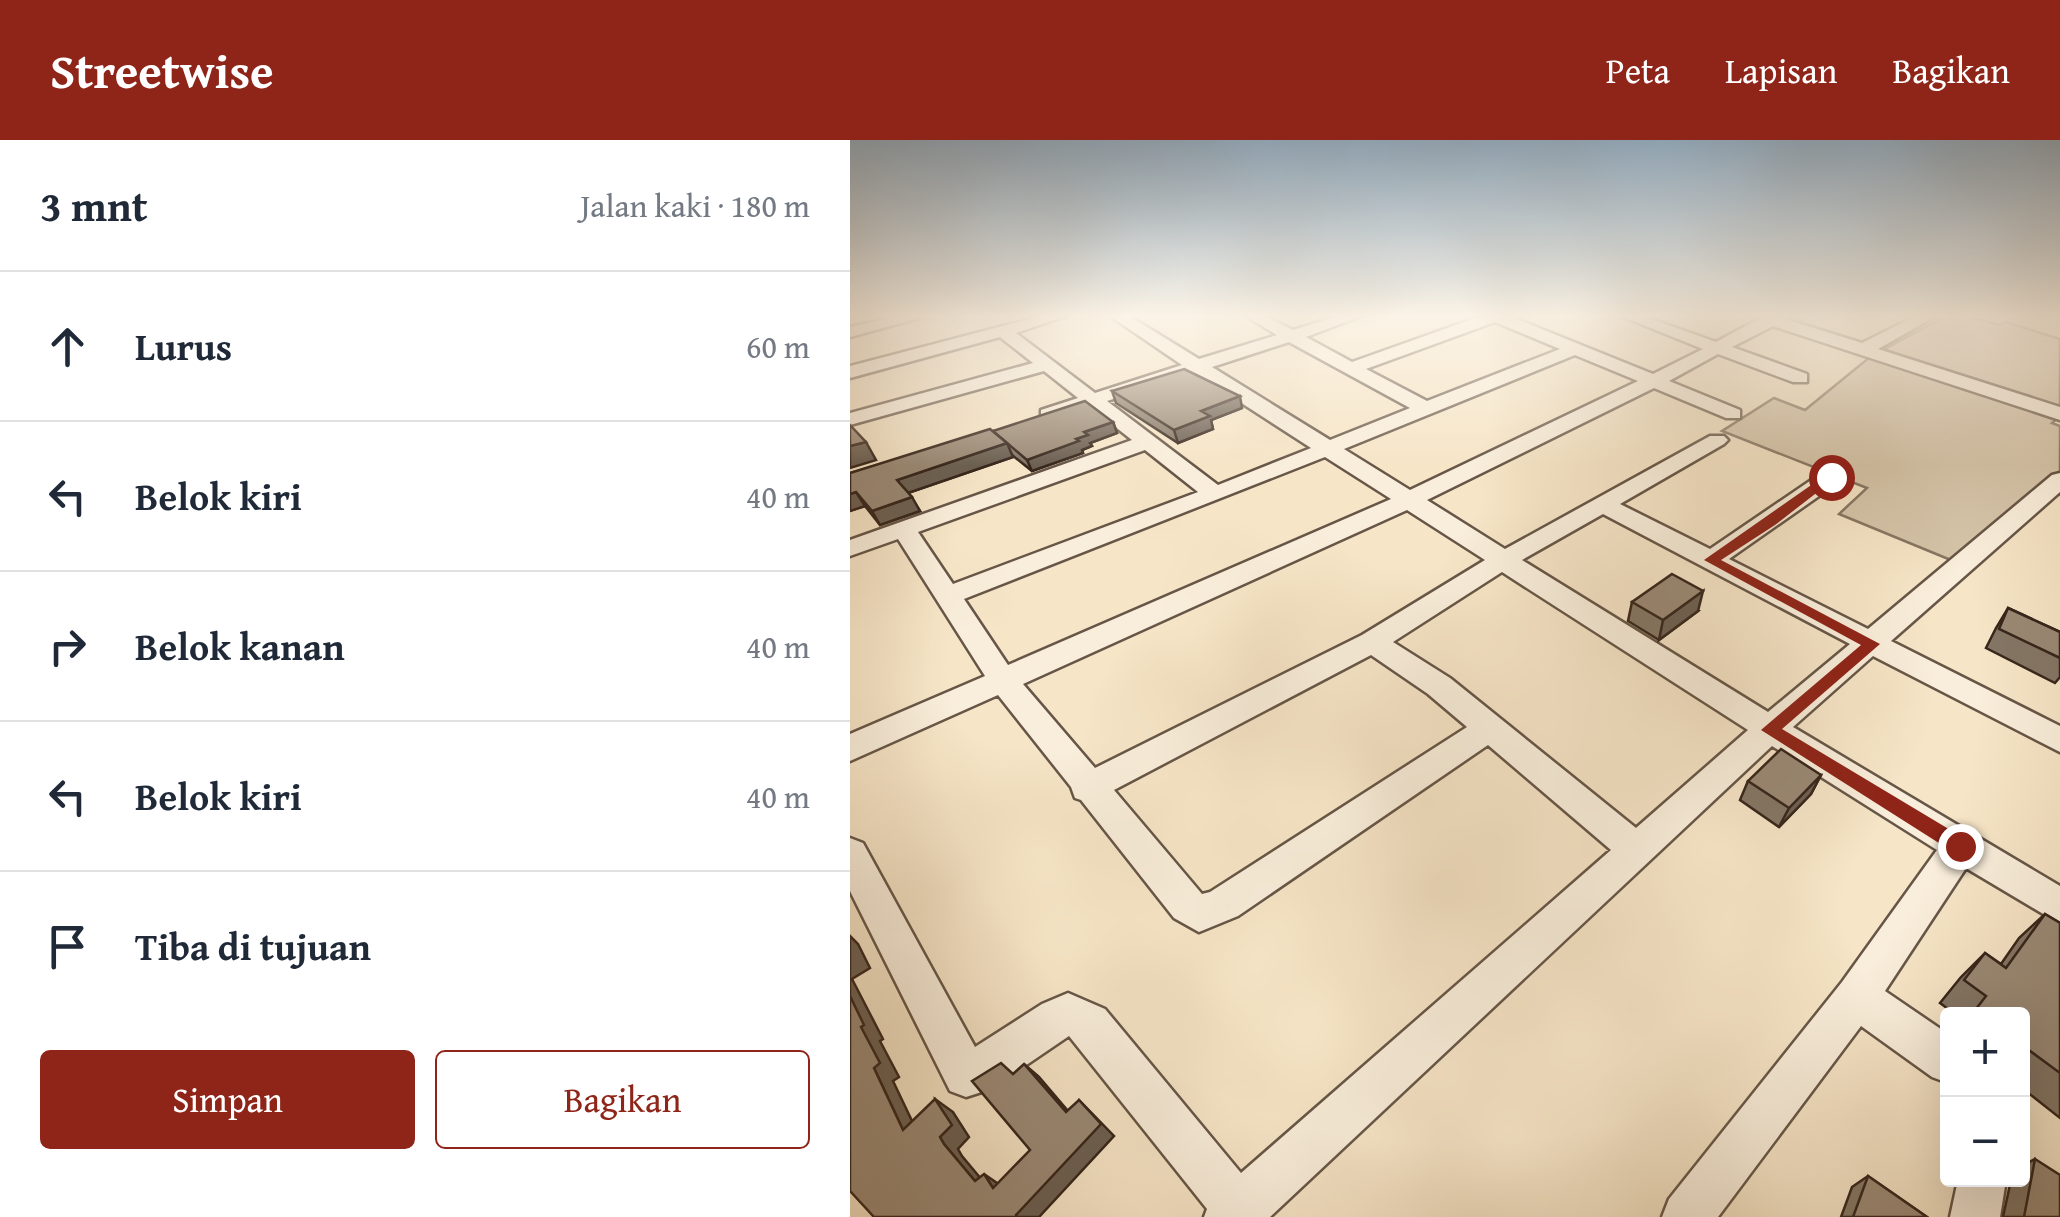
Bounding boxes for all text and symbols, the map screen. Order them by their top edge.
text: Streetwise [50,35,274,106]
text: Peta [1606,45,1670,96]
text: Lapisan [1725,45,1837,96]
text: Bagikan [1892,45,2010,96]
text: 3 mnt [40,175,148,236]
text: Jalan kaki · 180 m [580,182,810,229]
text: Lurus [135,318,232,374]
icon: ahead [40,319,95,374]
text: 60 m [746,323,810,370]
route start [1809,455,1855,501]
text: Belok kiri [135,468,302,524]
icon: left [40,469,95,524]
text: 40 m [746,473,810,520]
text: Belok kanan [135,618,345,674]
icon: right [40,619,95,674]
text: 40 m [746,623,810,670]
text: Belok kiri [135,768,302,824]
icon: left [40,769,95,824]
text: 40 m [746,773,810,820]
route end [1938,824,1984,870]
text: Tiba di tujuan [135,918,371,974]
icon: arrive [40,919,95,974]
map controls [1940,1007,2030,1187]
button: + [1940,1007,2030,1097]
button: Simpan [40,1050,415,1149]
button: Bagikan [435,1050,810,1149]
button: − [1940,1097,2030,1187]

